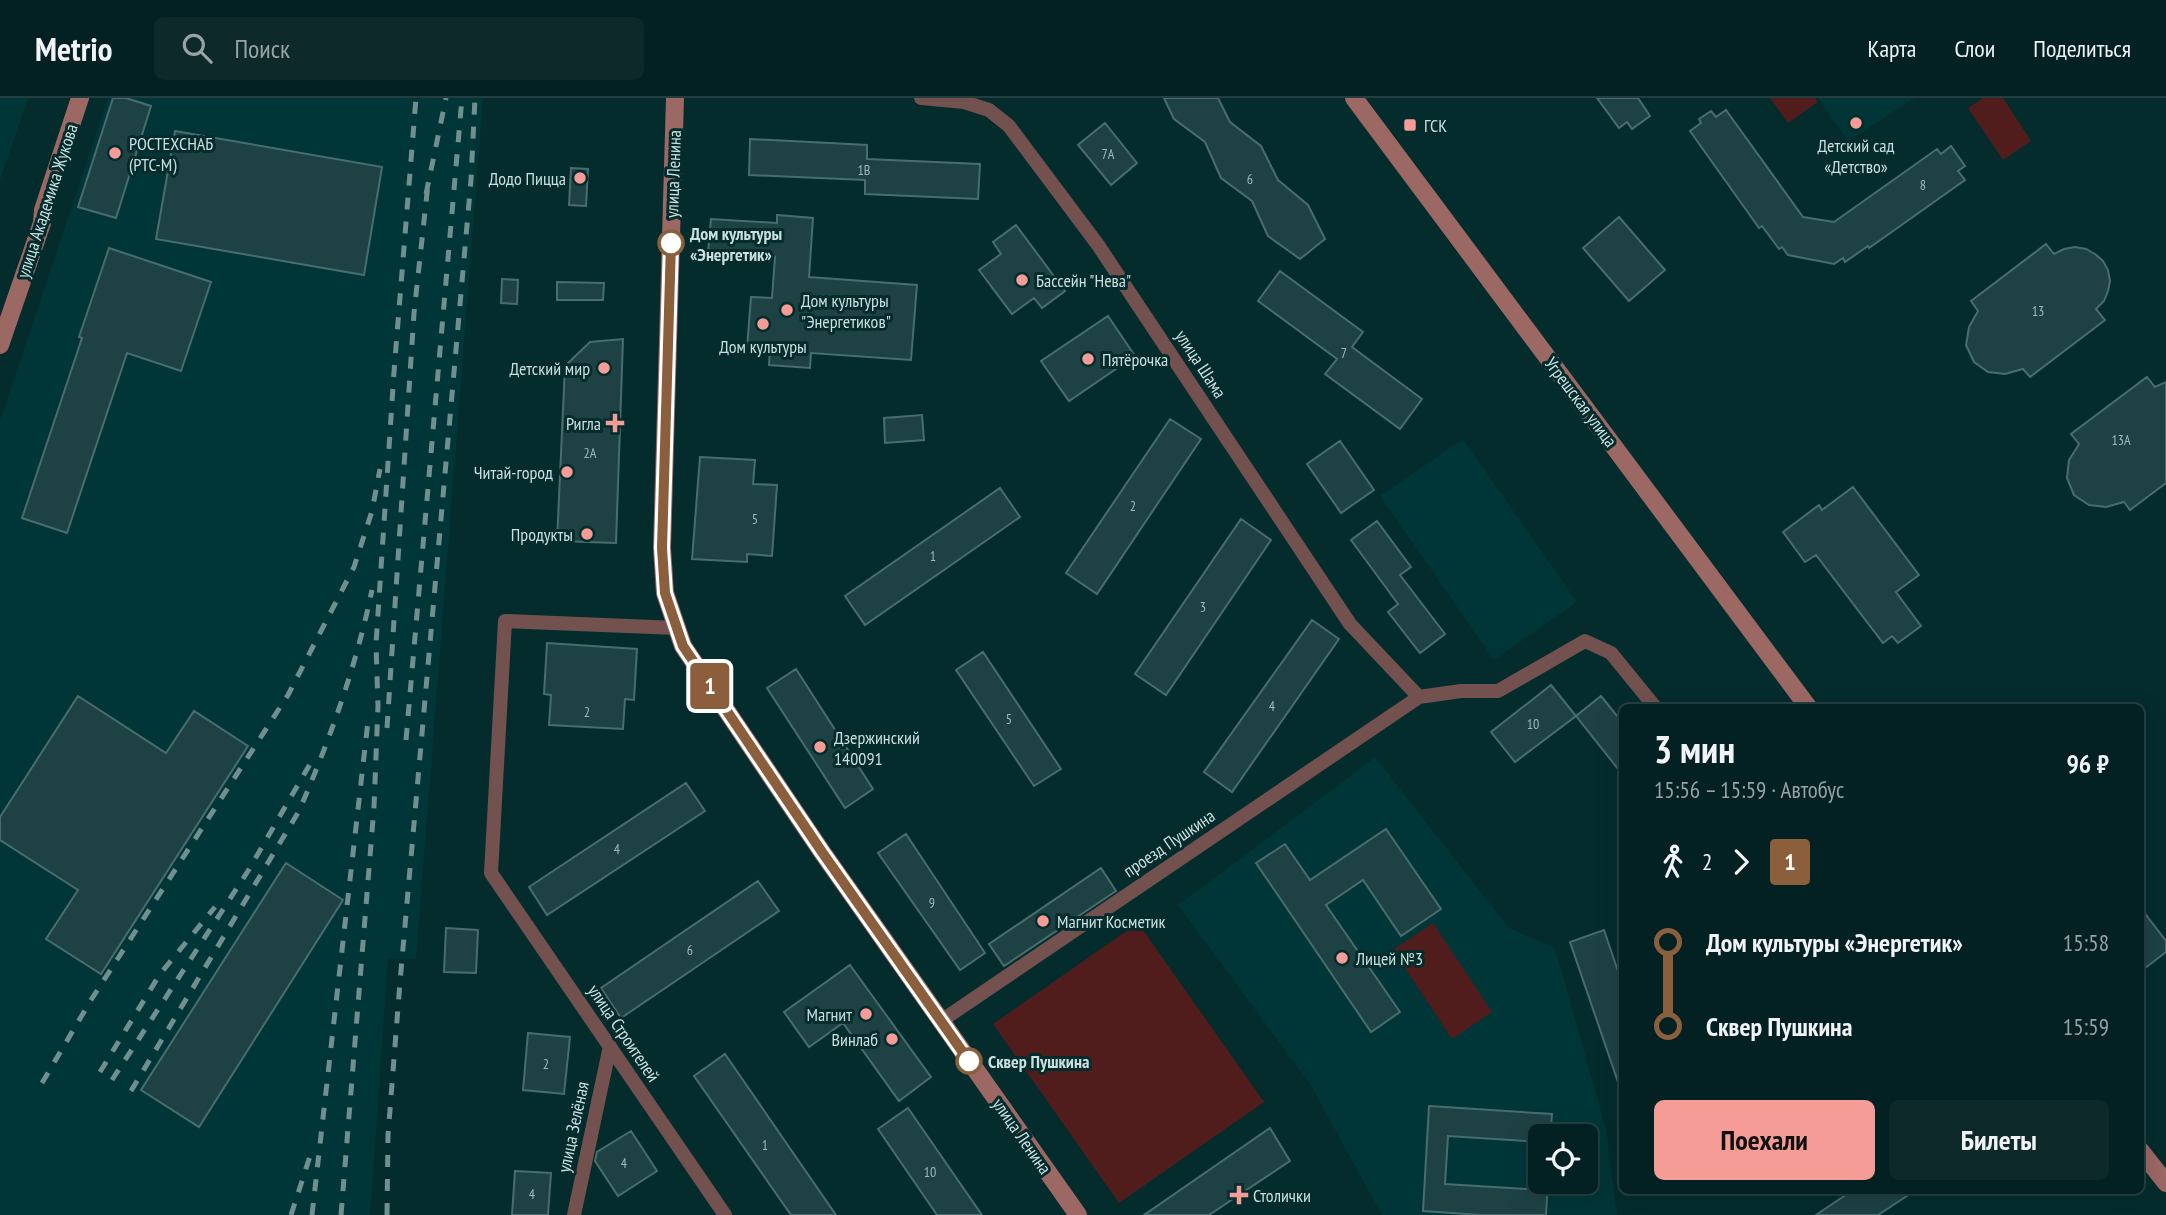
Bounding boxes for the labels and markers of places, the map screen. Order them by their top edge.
place label: ГСК [1424,114,1447,137]
marker: Детский сад «Детство» [1848,115,1864,131]
marker: ГСК [1402,117,1418,133]
place label: РОСТЕХСНАБ (РТС-М) [129,132,213,176]
place label: Детский сад «Детство» [1818,134,1895,178]
marker: РОСТЕХСНАБ (РТС-М) [107,145,123,161]
place label: Додо Пицца [489,167,566,190]
marker: Додо Пицца [572,170,588,186]
place label: Дом культуры «Энергетик» [690,222,782,266]
marker: Дом культуры «Энергетик» [658,230,684,256]
place label: Бассейн "Нева" [1036,269,1131,292]
marker: Бассейн "Нева" [1014,272,1030,288]
place label: Дом культуры "Энергетиков" [801,289,891,333]
marker: Дом культуры "Энергетиков" [779,302,795,318]
marker: Дом культуры [755,316,771,332]
place label: Дом культуры [719,335,807,358]
place label: Пятёрочка [1102,348,1168,371]
marker: Пятёрочка [1080,351,1096,367]
place label: Детский мир [509,357,590,380]
marker: Детский мир [596,360,612,376]
place label: Ригла [566,412,601,435]
marker: Ригла [607,415,623,431]
place label: Читай-город [474,461,553,484]
marker: Читай-город [559,464,575,480]
place label: Продукты [511,523,573,546]
marker: Продукты [579,526,595,542]
place label: Дзержинский 140091 [834,726,920,770]
marker: Дзержинский 140091 [812,739,828,755]
place label: Магнит Косметик [1057,910,1166,933]
marker: Магнит Косметик [1035,913,1051,929]
place label: Лицей №3 [1355,947,1423,970]
marker: Лицей №3 [1334,950,1350,966]
place label: Магнит [807,1003,852,1026]
marker: Магнит [858,1006,874,1022]
place label: Винлаб [832,1028,878,1051]
marker: Винлаб [884,1031,900,1047]
marker: Сквер Пушкина [956,1048,982,1074]
place label: Сквер Пушкина [988,1050,1089,1073]
place label: Столички [1253,1184,1311,1207]
marker: Столички [1231,1187,1247,1203]

